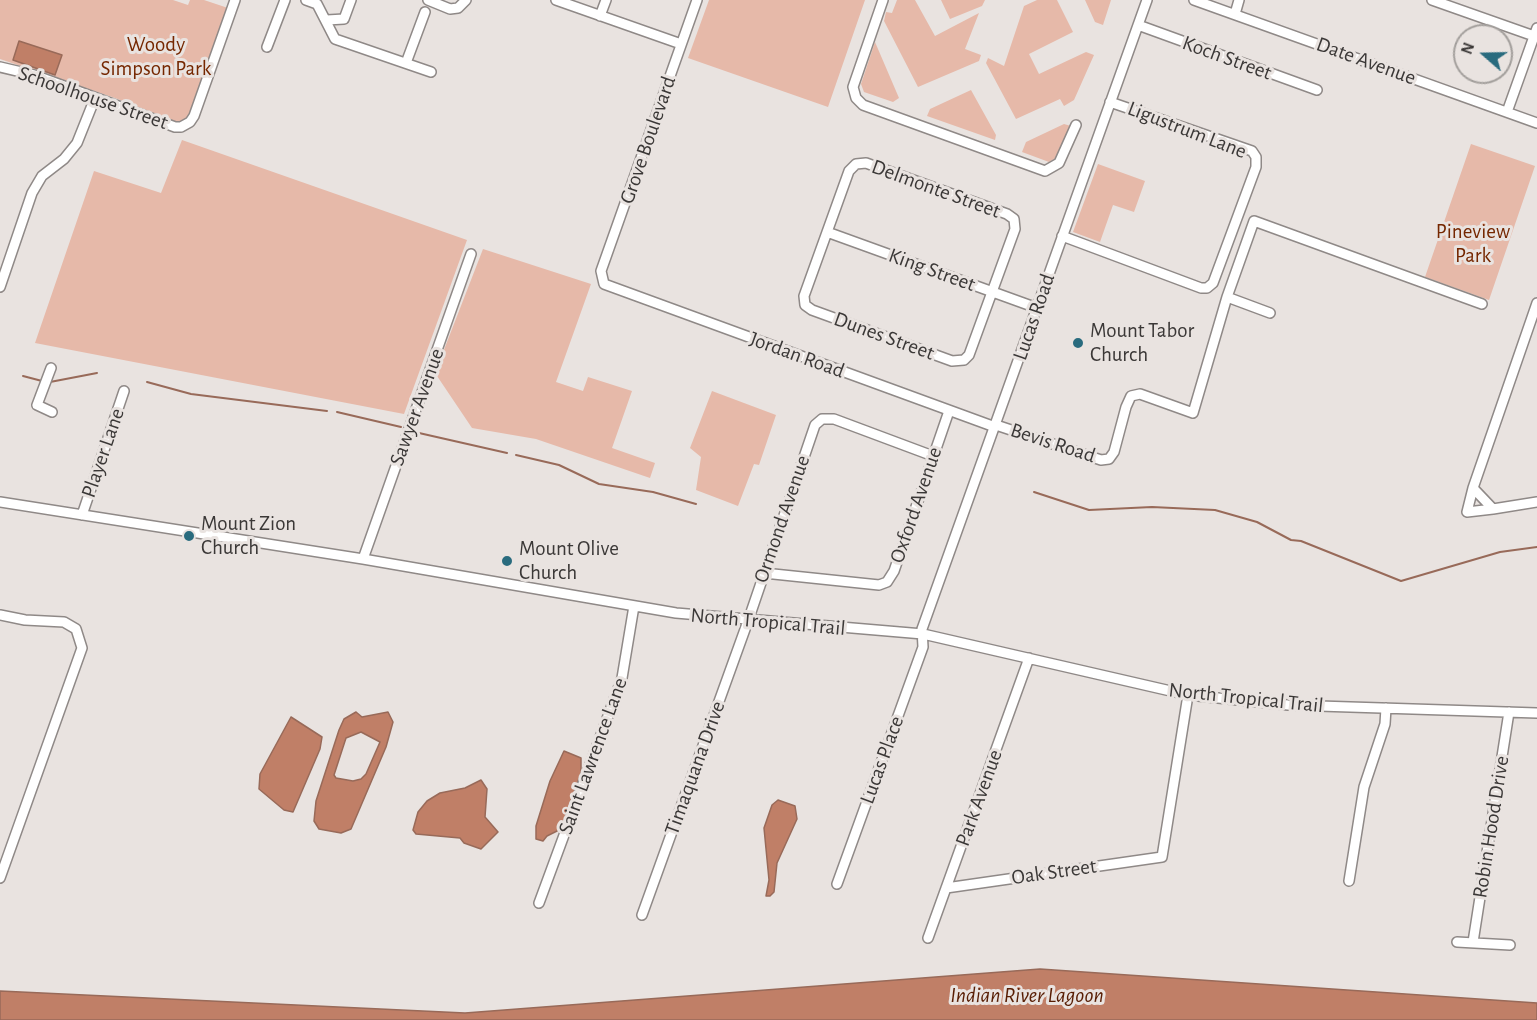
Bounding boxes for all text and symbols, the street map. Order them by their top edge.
north arrow [1453,24,1513,84]
street label: Koch Street [1179,30,1275,86]
street label: Date Avenue [1313,31,1419,91]
park label: Woody Simpson Park [101,32,211,82]
text: N [1459,41,1477,56]
street label: Schoolhouse Street [15,61,171,135]
street label: Grove Boulevard [614,73,682,207]
street label: Ligustrum Lane [1124,96,1250,164]
street label: Delmonte Street [868,154,1004,224]
park label: Pineview Park [1436,219,1510,269]
street label: King Street [885,243,979,297]
street label: Lucas Road [1007,270,1061,364]
street label: Dunes Street [830,306,938,366]
place label: Mount Tabor Church [1090,318,1194,368]
street label: Jordan Road [746,326,848,384]
marker: Mount Tabor Church [1071,336,1085,350]
street label: Sawyer Avenue [384,345,450,469]
street label: Player Lane [76,405,130,501]
street label: Bevis Road [1007,417,1099,469]
street label: Oxford Avenue [884,444,948,566]
street label: Ormond Avenue [748,452,816,586]
place label: Mount Zion Church [201,511,296,561]
marker: Mount Zion Church [182,529,196,543]
place label: Mount Olive Church [519,536,619,586]
marker: Mount Olive Church [500,554,514,568]
street label: North Tropical Trail [689,603,847,641]
street label: Saint Lawrence Lane [553,674,633,838]
street label: North Tropical Trail [1167,677,1325,719]
street label: Timaquana Drive [659,698,731,838]
street label: Lucas Place [854,713,910,807]
street label: Park Avenue [950,746,1008,850]
street label: Robin Hood Drive [1467,754,1515,900]
street label: Oak Street [1010,854,1098,890]
water label: Indian River Lagoon [950,982,1104,1008]

